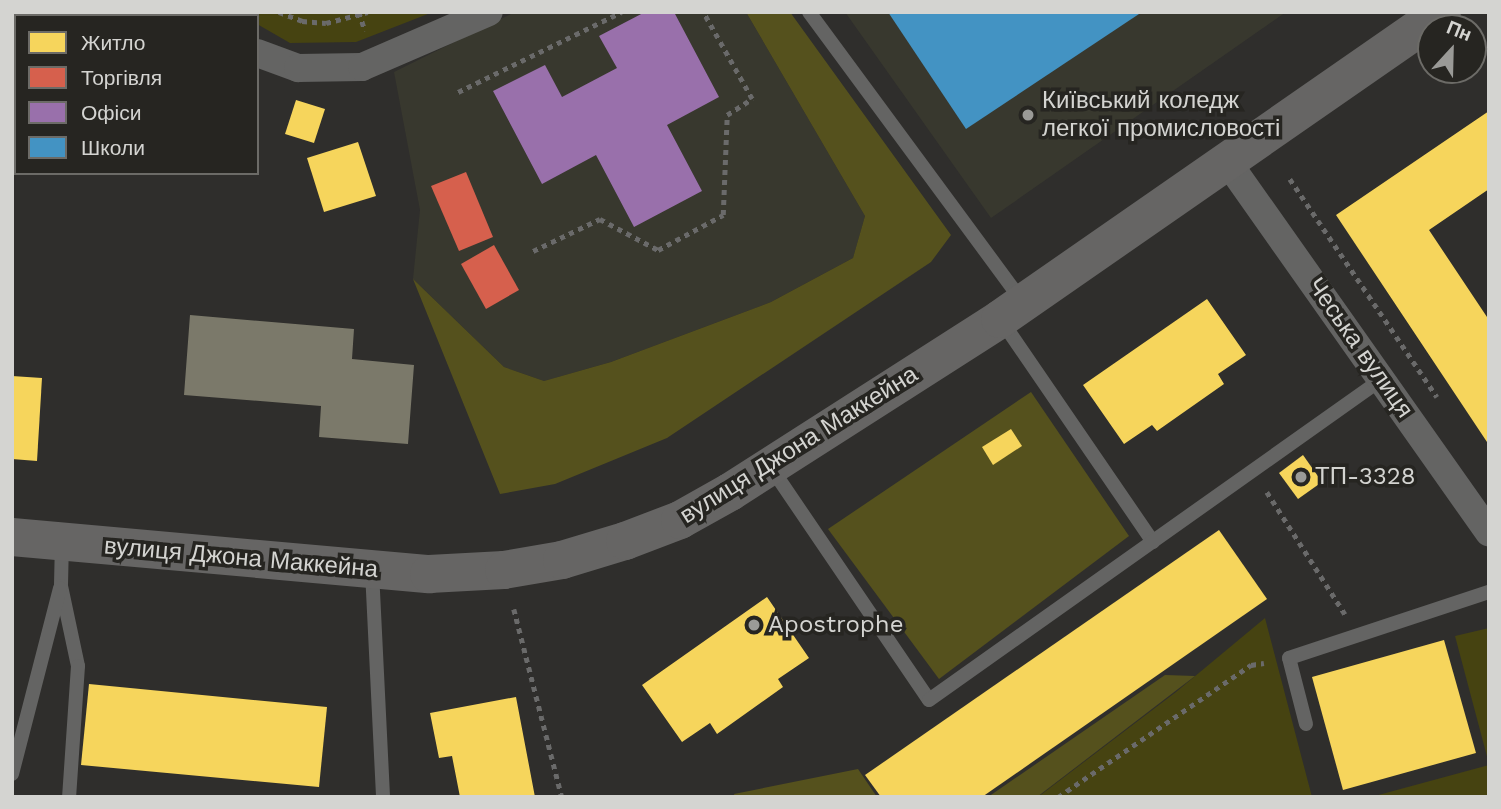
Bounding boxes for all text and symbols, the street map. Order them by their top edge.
legend [14,14,259,175]
north arrow [1417,14,1487,84]
text: Пн [1443,16,1475,46]
text: Житло [81,30,145,55]
text: Торгівля [81,65,162,90]
place label: Київський коледж легкої промисловості [1042,87,1280,143]
text: Офіси [81,100,142,125]
marker: Київський коледж легкої промисловості [1020,107,1036,123]
text: Школи [81,135,145,160]
street label: Чеська вулиця [1301,272,1419,424]
street label: вулиця Джона Маккейна [675,360,923,530]
place label: ТП-3328 [1315,463,1416,491]
marker: ТП-3328 [1293,469,1309,485]
street label: вулиця Джона Маккейна [103,532,379,584]
place label: Apostrophe [768,611,904,639]
marker: Apostrophe [746,617,762,633]

